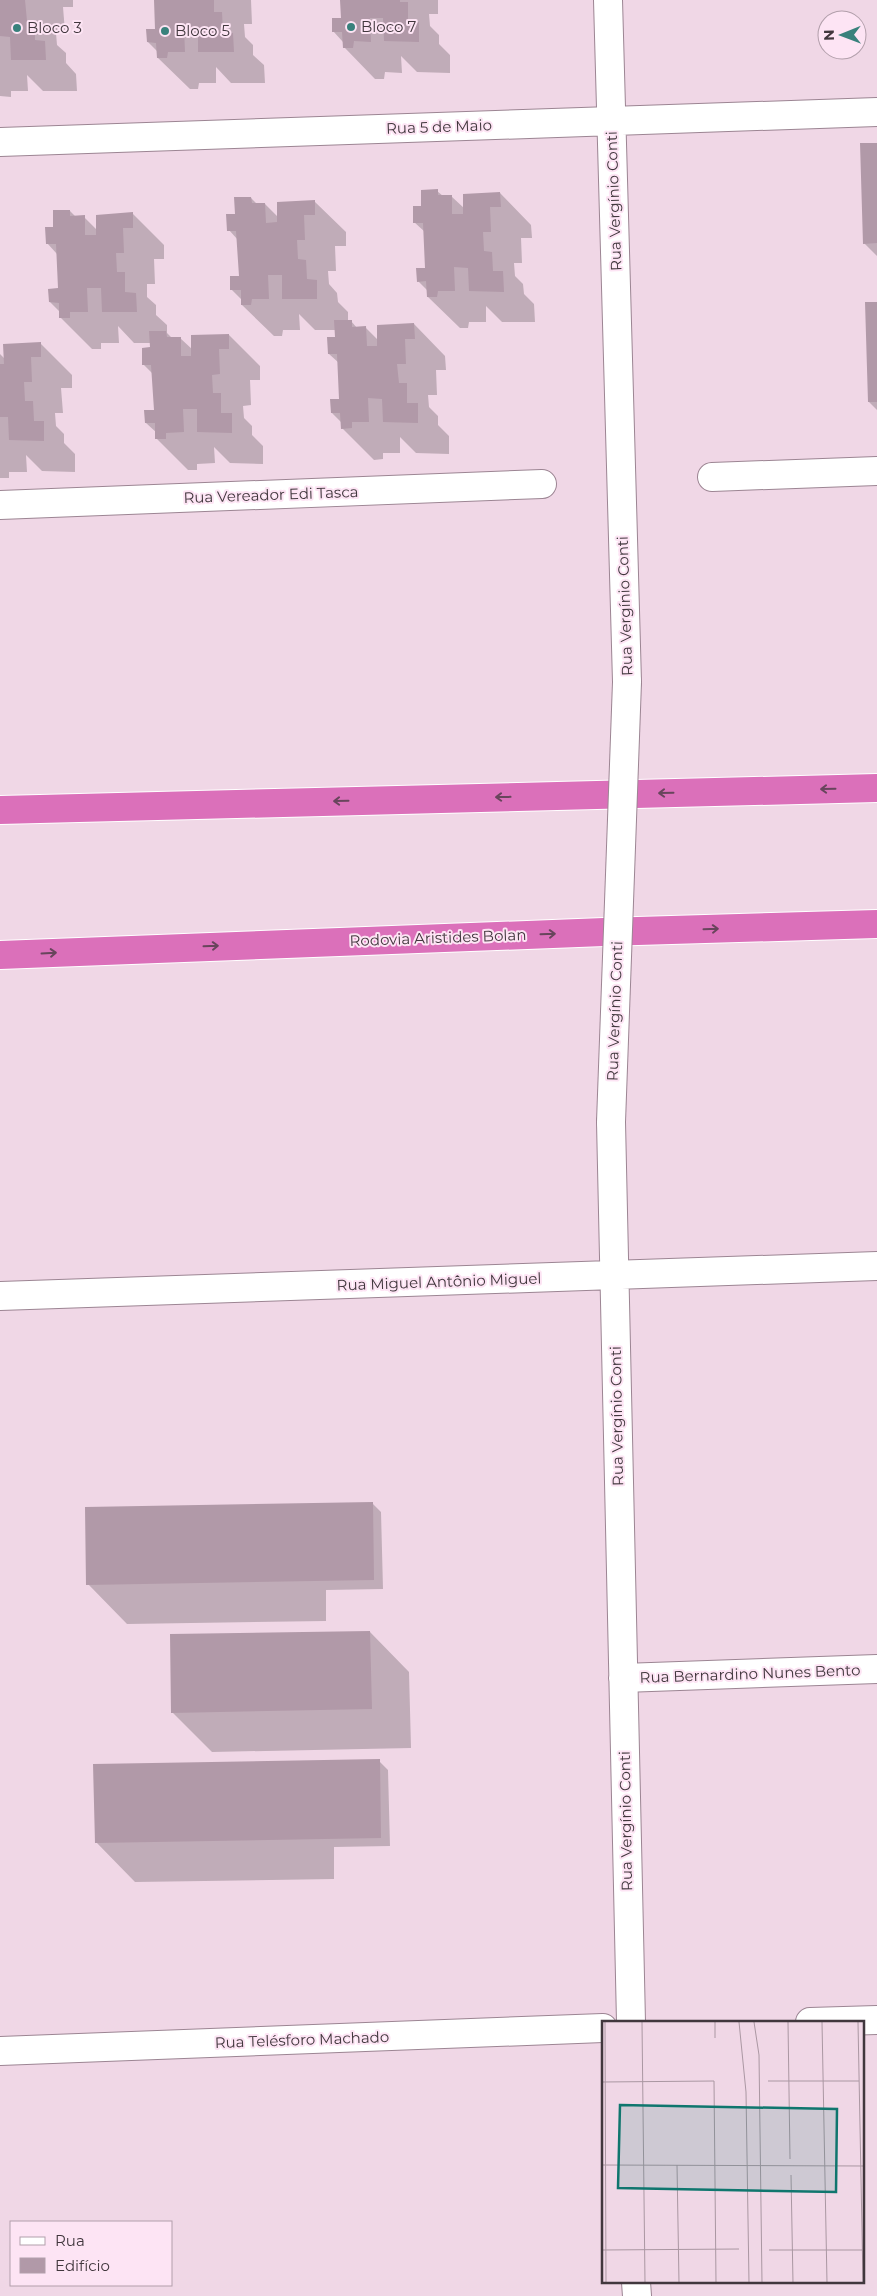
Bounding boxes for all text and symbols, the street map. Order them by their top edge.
north arrow [817,10,867,60]
place label: Bloco 7 [361,17,416,36]
place label: Bloco 3 [27,18,82,37]
place label: Bloco 5 [175,21,230,40]
marker: Bloco 7 [345,21,357,33]
marker: Bloco 3 [11,22,23,34]
marker: Bloco 5 [159,25,171,37]
text: N [820,29,838,41]
street label: Rua 5 de Maio [386,115,492,138]
street label: Rua Vergínio Conti [602,131,625,271]
street label: Rua Vereador Edi Tasca [183,482,359,507]
street label: Rua Vergínio Conti [613,536,636,676]
one-way arrow [821,784,837,794]
one-way arrow [658,789,674,798]
one-way arrow [496,792,512,802]
one-way arrow [333,796,350,806]
one-way arrow [702,924,718,934]
street label: Rodovia Aristides Bolan [349,925,527,950]
one-way arrow [540,929,556,938]
one-way arrow [203,941,219,950]
street label: Rua Vergínio Conti [603,941,626,1081]
one-way arrow [40,948,56,957]
street label: Rua Miguel Antônio Miguel [336,1268,542,1295]
street label: Rua Vergínio Conti [606,1346,627,1486]
street label: Rua Bernardino Nunes Bento [639,1660,861,1687]
street label: Rua Vergínio Conti [615,1751,636,1891]
inset map [602,2021,864,2284]
street label: Rua Telésforo Machado [214,2027,390,2052]
legend [10,2221,172,2286]
text: Rua [55,2231,85,2250]
text: Edifício [55,2256,110,2275]

